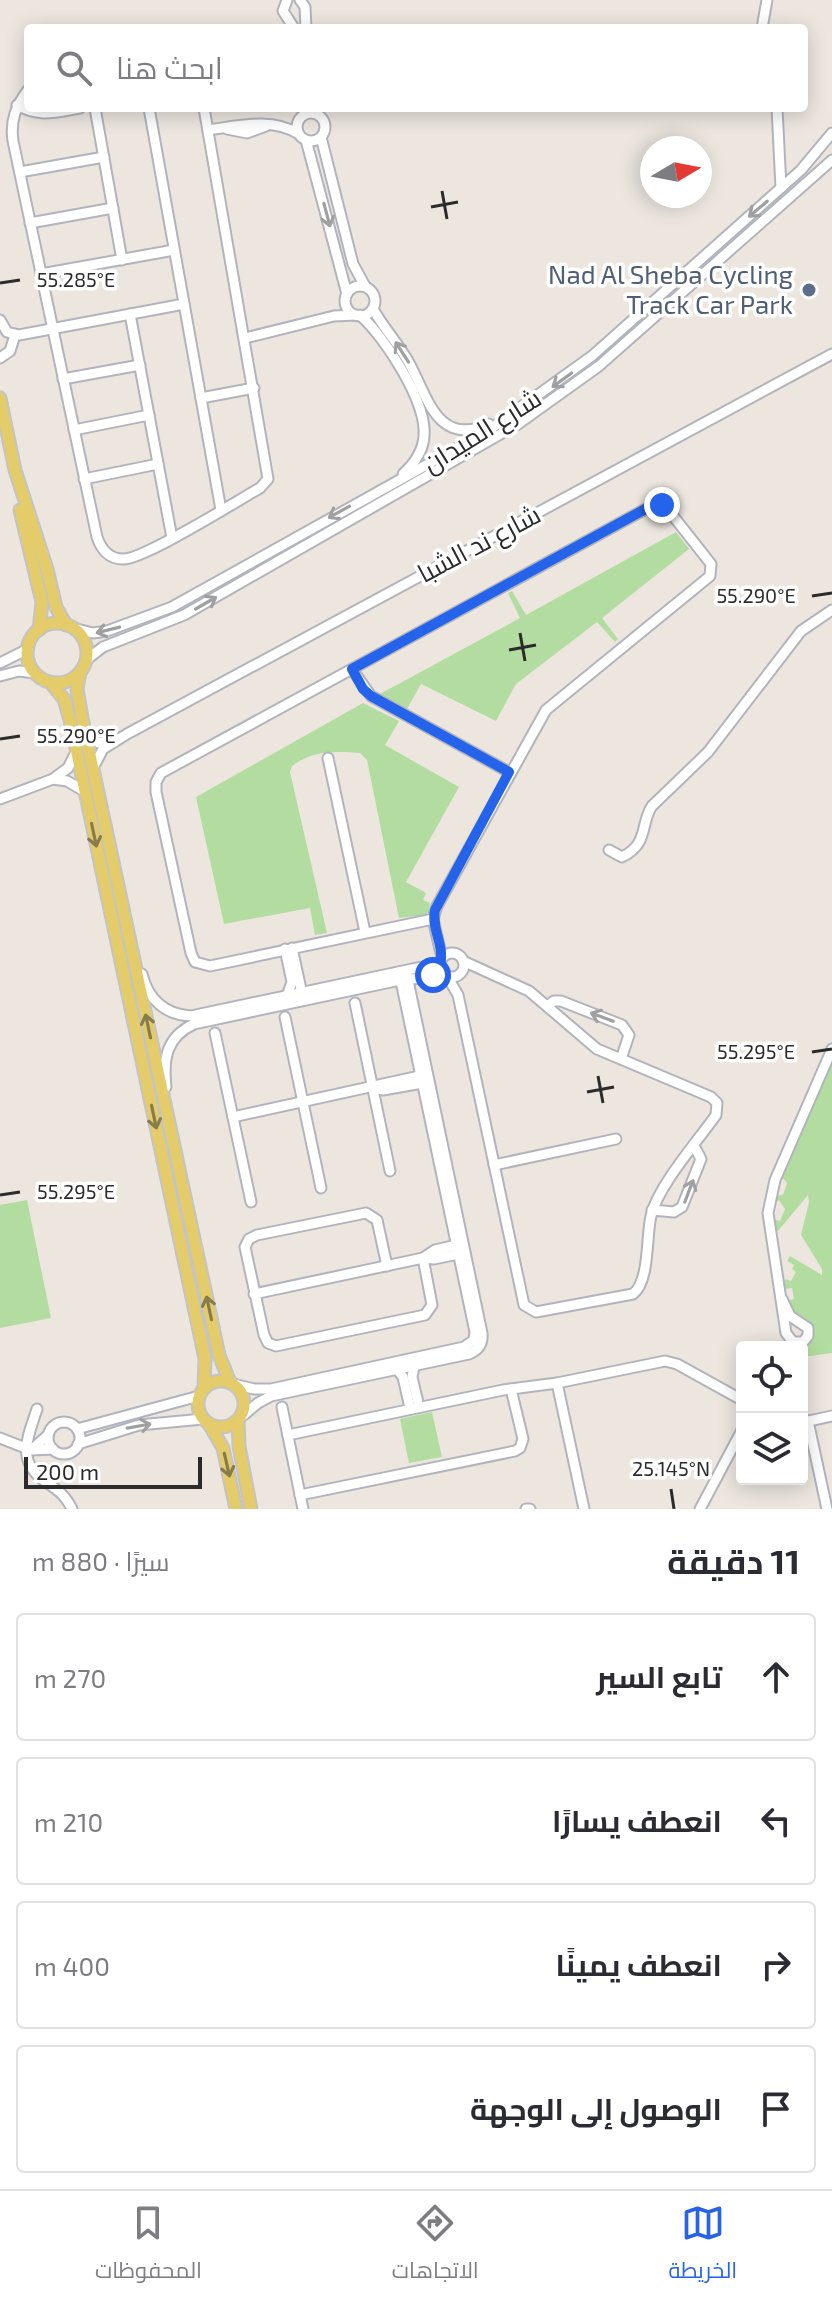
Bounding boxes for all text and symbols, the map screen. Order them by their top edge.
search box [24,24,808,112]
icon: search [52,46,96,90]
text: ابحث هنا [116,49,223,85]
north arrow [640,136,712,208]
one-way arrow [748,200,769,218]
one-way arrow [321,201,336,227]
place label: Nad Al Sheba Cycling Track Car Park [548,258,793,319]
text: 55.285°E [37,267,115,291]
marker: Nad Al Sheba Cycling Track Car Park [800,281,818,299]
one-way arrow [393,341,410,363]
one-way arrow [552,371,573,388]
street label: شارع الميدان [416,381,548,481]
route end [644,487,680,523]
street label: شارع ند الشبا [412,497,546,591]
one-way arrow [328,505,351,521]
text: 55.290°E [716,583,796,607]
one-way arrow [193,595,217,610]
one-way arrow [96,623,122,638]
text: 55.290°E [36,723,116,747]
one-way arrow [87,822,102,848]
route start [415,957,451,993]
one-way arrow [590,1009,615,1023]
one-way arrow [140,1014,155,1040]
text: 55.295°E [717,1039,795,1063]
one-way arrow [147,1104,162,1129]
text: 55.295°E [37,1179,115,1203]
one-way arrow [683,1179,697,1204]
one-way arrow [201,1296,216,1321]
map controls [736,1341,808,1485]
button: locate [736,1341,808,1413]
button: layers [736,1413,808,1485]
one-way arrow [126,1418,152,1433]
one-way arrow [220,1451,235,1477]
scale bar [24,1453,202,1489]
text: 25.145°N [632,1456,710,1480]
text: 200 m [36,1458,99,1484]
text: 11 دقيقة [667,1540,800,1581]
text: سيرًا · 880 m [32,1545,170,1576]
icon: ahead [754,1655,798,1699]
text: تابع السير [596,1658,722,1694]
text: 270 m [34,1662,106,1693]
icon: left [754,1799,798,1843]
text: انعطف يسارًا [552,1802,722,1838]
text: 210 m [34,1806,103,1837]
icon: right [754,1943,798,1987]
text: انعطف يمينًا [556,1946,722,1982]
text: 400 m [34,1950,110,1981]
icon: arrive [754,2087,798,2131]
text: الوصول إلى الوجهة [470,2090,722,2126]
tab: المحفوظات [95,2201,202,2291]
tab: الاتجاهات [392,2201,479,2291]
tab: الخريطة [668,2201,737,2291]

